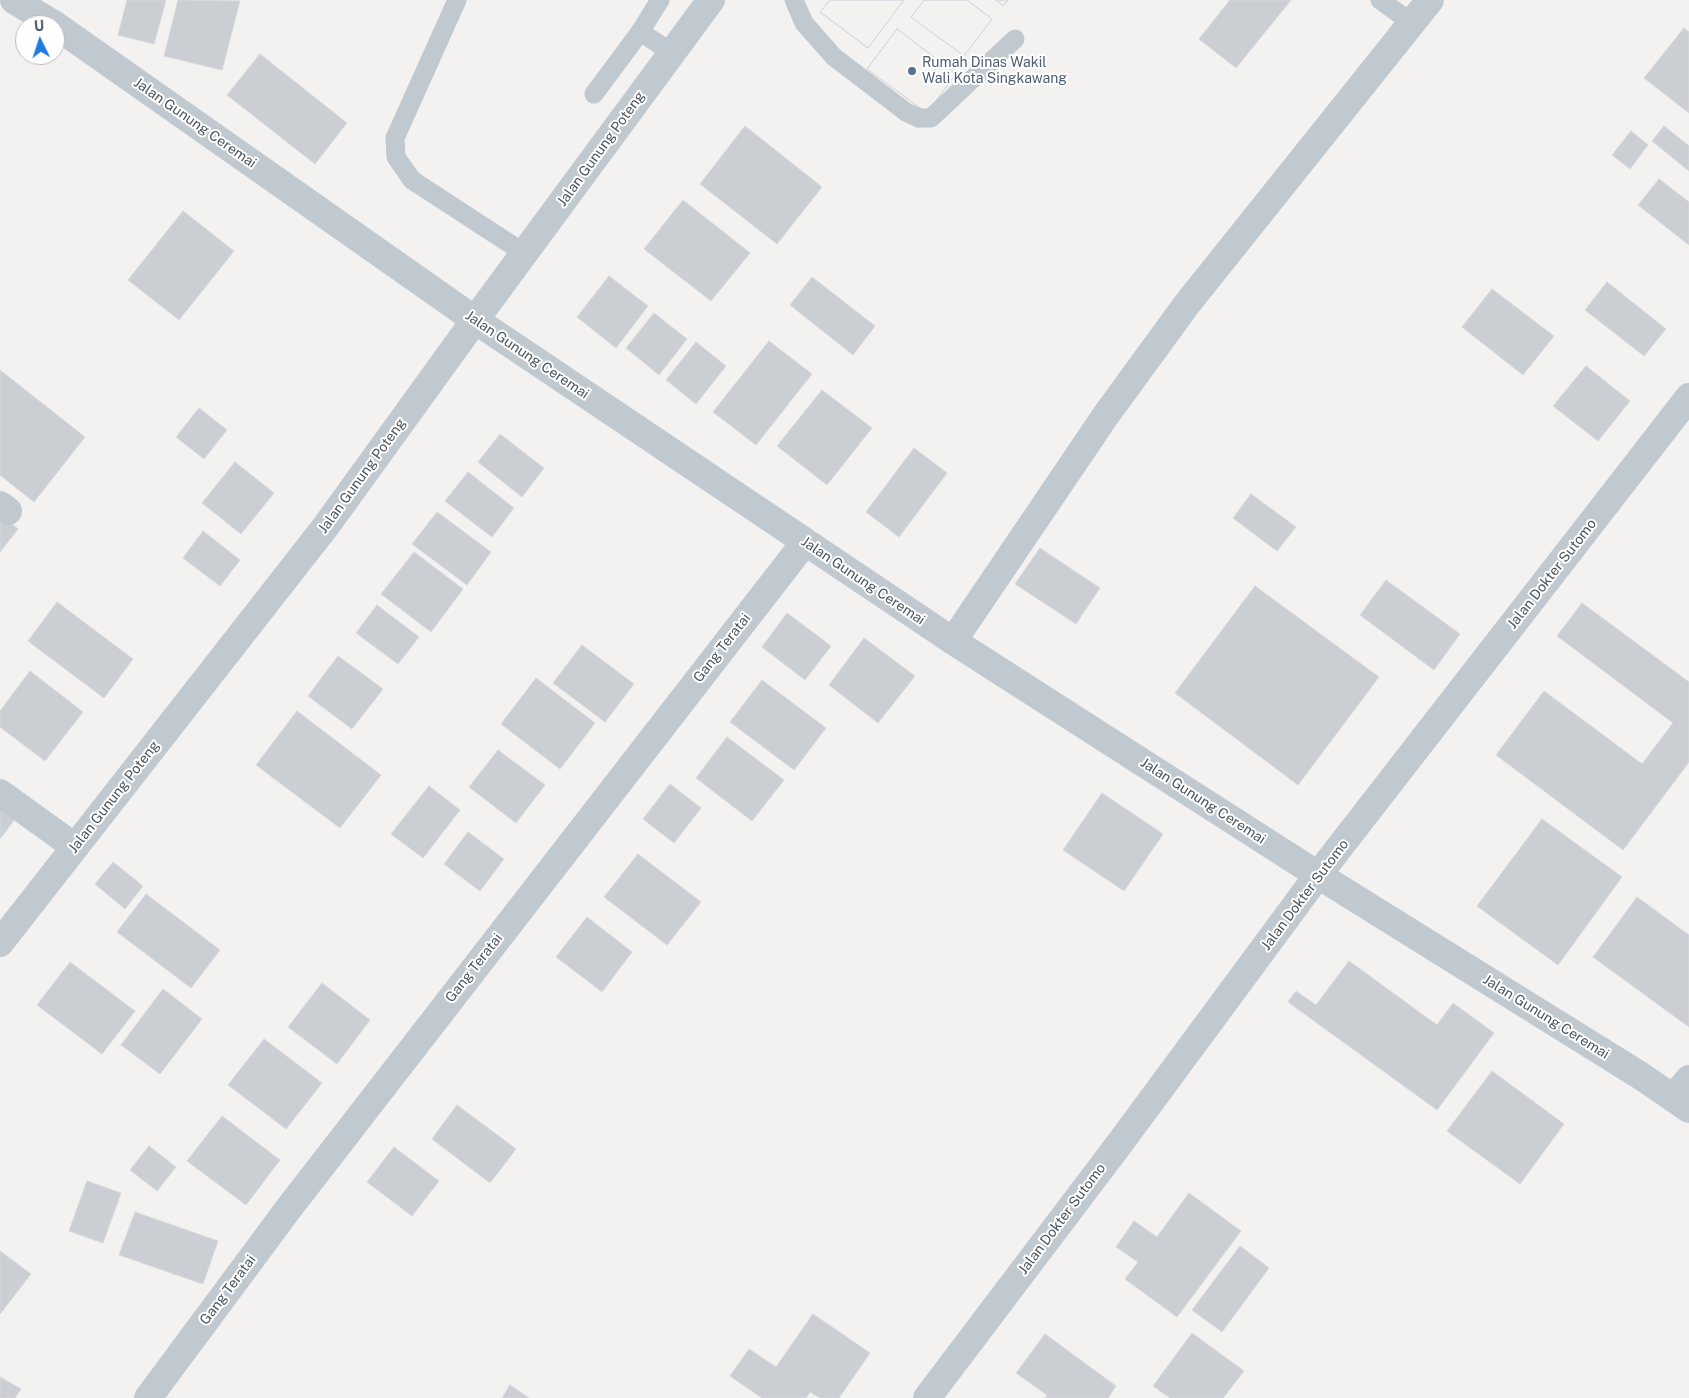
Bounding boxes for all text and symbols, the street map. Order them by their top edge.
north arrow [15,15,65,65]
text: U [33,18,45,34]
place label: Rumah Dinas Wakil Wali Kota Singkawang [922,55,1067,88]
marker: Rumah Dinas Wakil Wali Kota Singkawang [906,65,918,77]
street label: Jalan Gunung Ceremai [131,74,259,172]
street label: Jalan Gunung Poteng [554,88,648,210]
street label: Jalan Gunung Ceremai [462,307,592,403]
street label: Jalan Gunung Poteng [315,415,409,537]
street label: Jalan Dokter Sutomo [1504,516,1600,632]
street label: Jalan Gunung Ceremai [798,533,928,629]
street label: Gang Teratai [690,610,754,686]
street label: Jalan Gunung Poteng [65,737,163,857]
street label: Jalan Gunung Ceremai [1137,754,1269,848]
street label: Jalan Dokter Sutomo [1258,836,1352,954]
street label: Gang Teratai [442,930,506,1006]
street label: Jalan Gunung Ceremai [1480,971,1612,1063]
street label: Jalan Dokter Sutomo [1015,1160,1109,1278]
street label: Gang Teratai [196,1252,260,1328]

